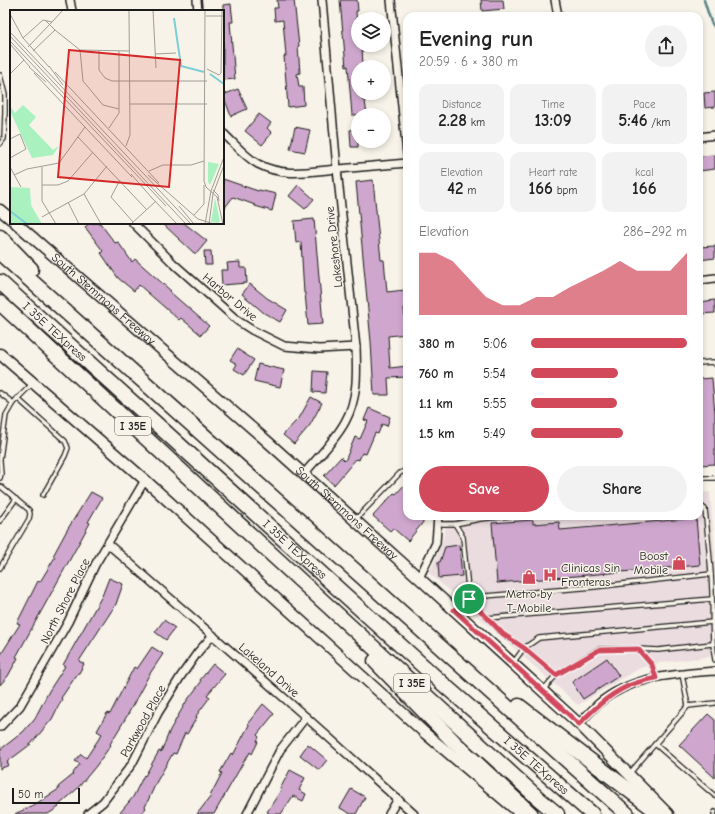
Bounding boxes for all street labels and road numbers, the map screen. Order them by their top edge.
street label: Lakeshore Drive [323,206,345,288]
street label: South Stemmons Freeway [49,250,159,348]
street label: Harbor Drive [200,270,260,324]
street label: I 35E TEXpress [20,299,90,364]
road number: I 35E [115,417,151,435]
street label: South Stemmons Freeway [293,463,401,563]
street label: I 35E TEXpress [260,517,330,582]
street label: North Shore Place [37,556,93,646]
street label: Lakeland Drive [236,640,302,700]
road number: I 35E [394,674,430,692]
street label: Parkwood Place [117,682,169,760]
street label: I 35E TEXpress [501,733,572,797]

